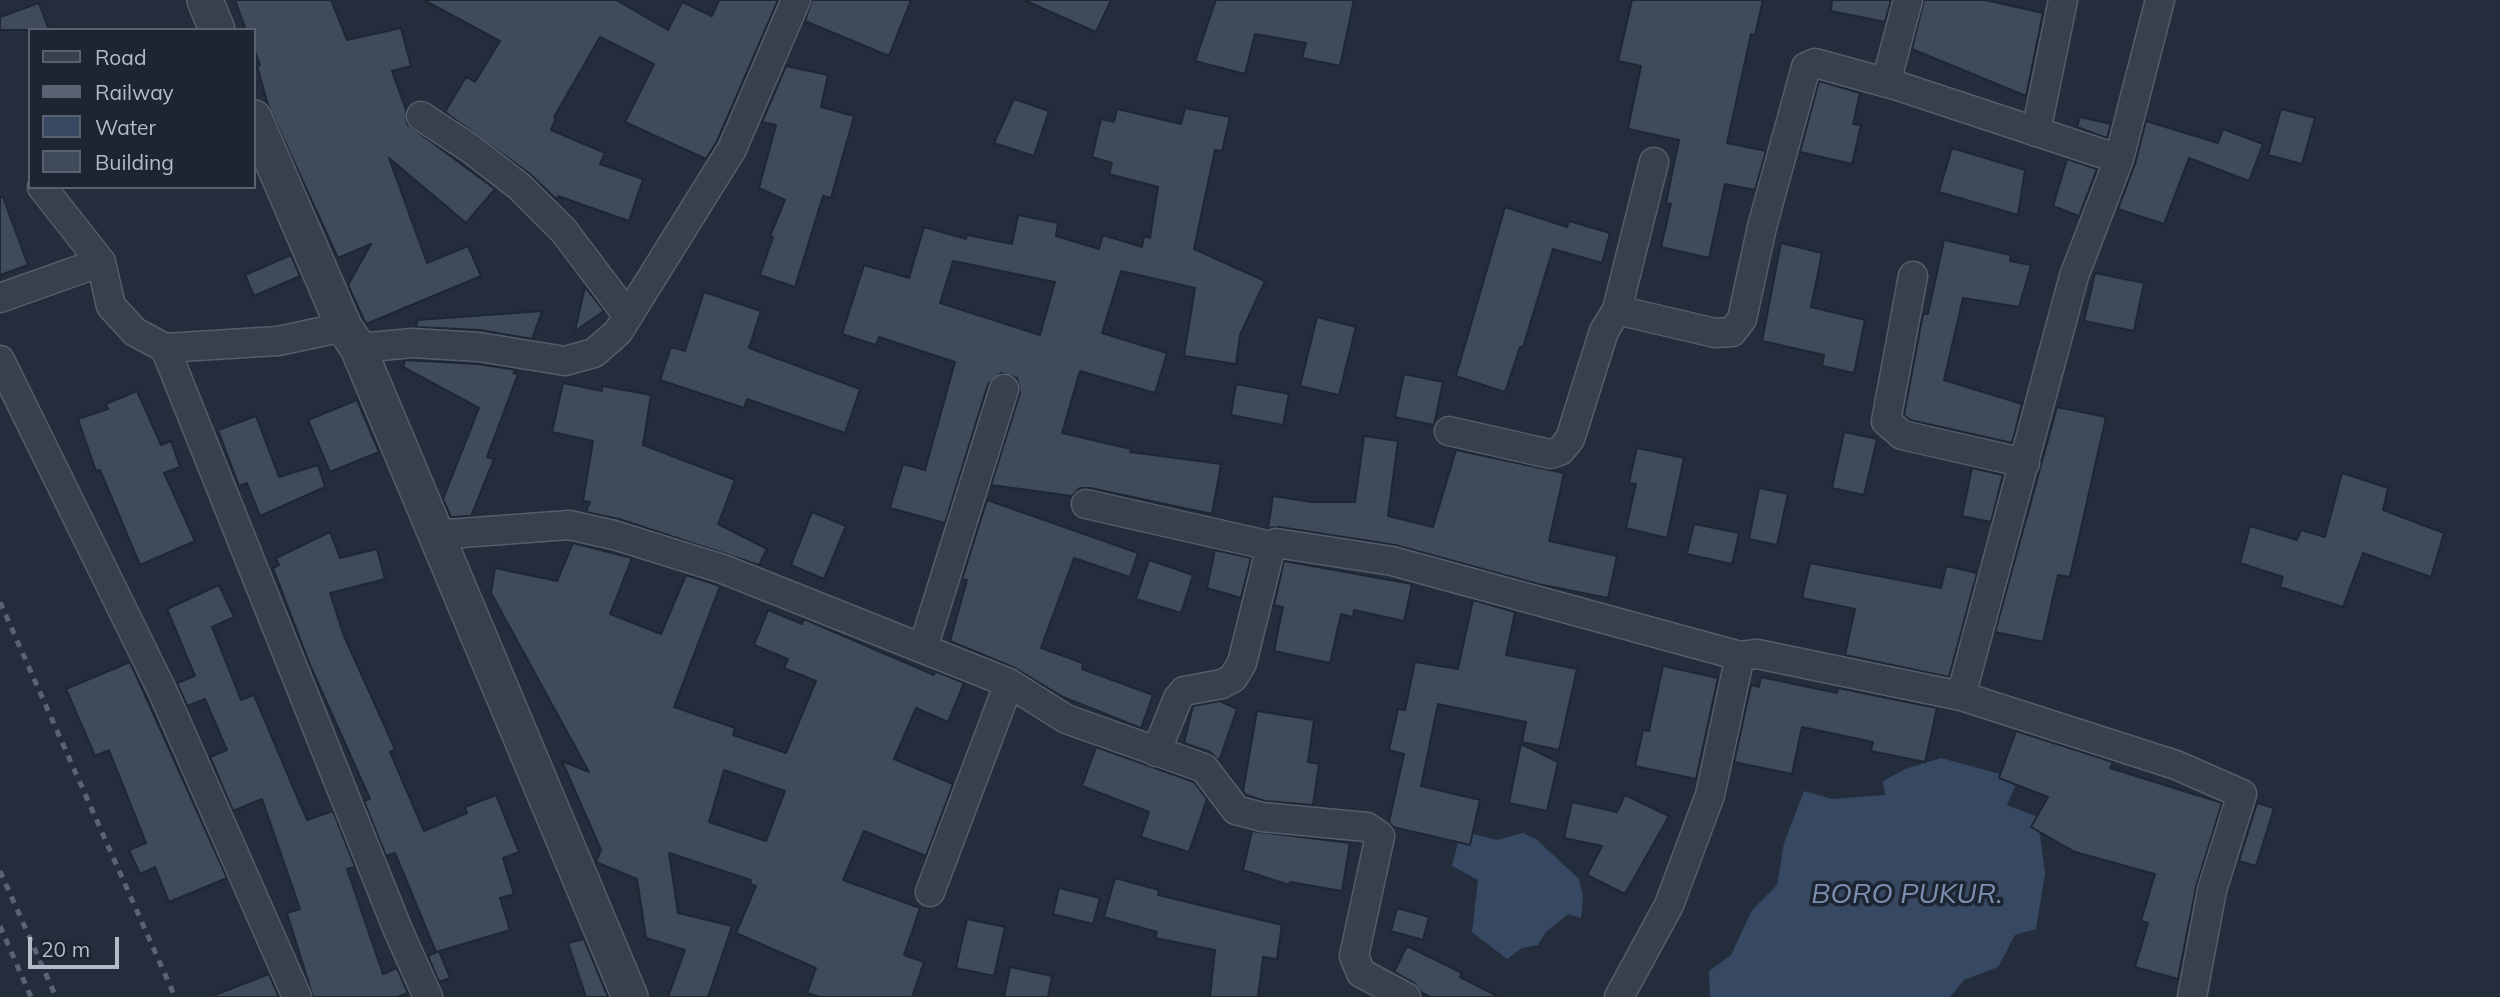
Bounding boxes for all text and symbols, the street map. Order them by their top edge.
legend [28,28,256,189]
text: Road [95,44,146,70]
text: Railway [95,79,174,105]
text: Water [95,114,156,140]
text: Building [95,149,174,175]
water label: BORO PUKUR. [1811,878,2003,912]
scale bar [32,923,122,967]
text: 20 m [41,936,90,962]

